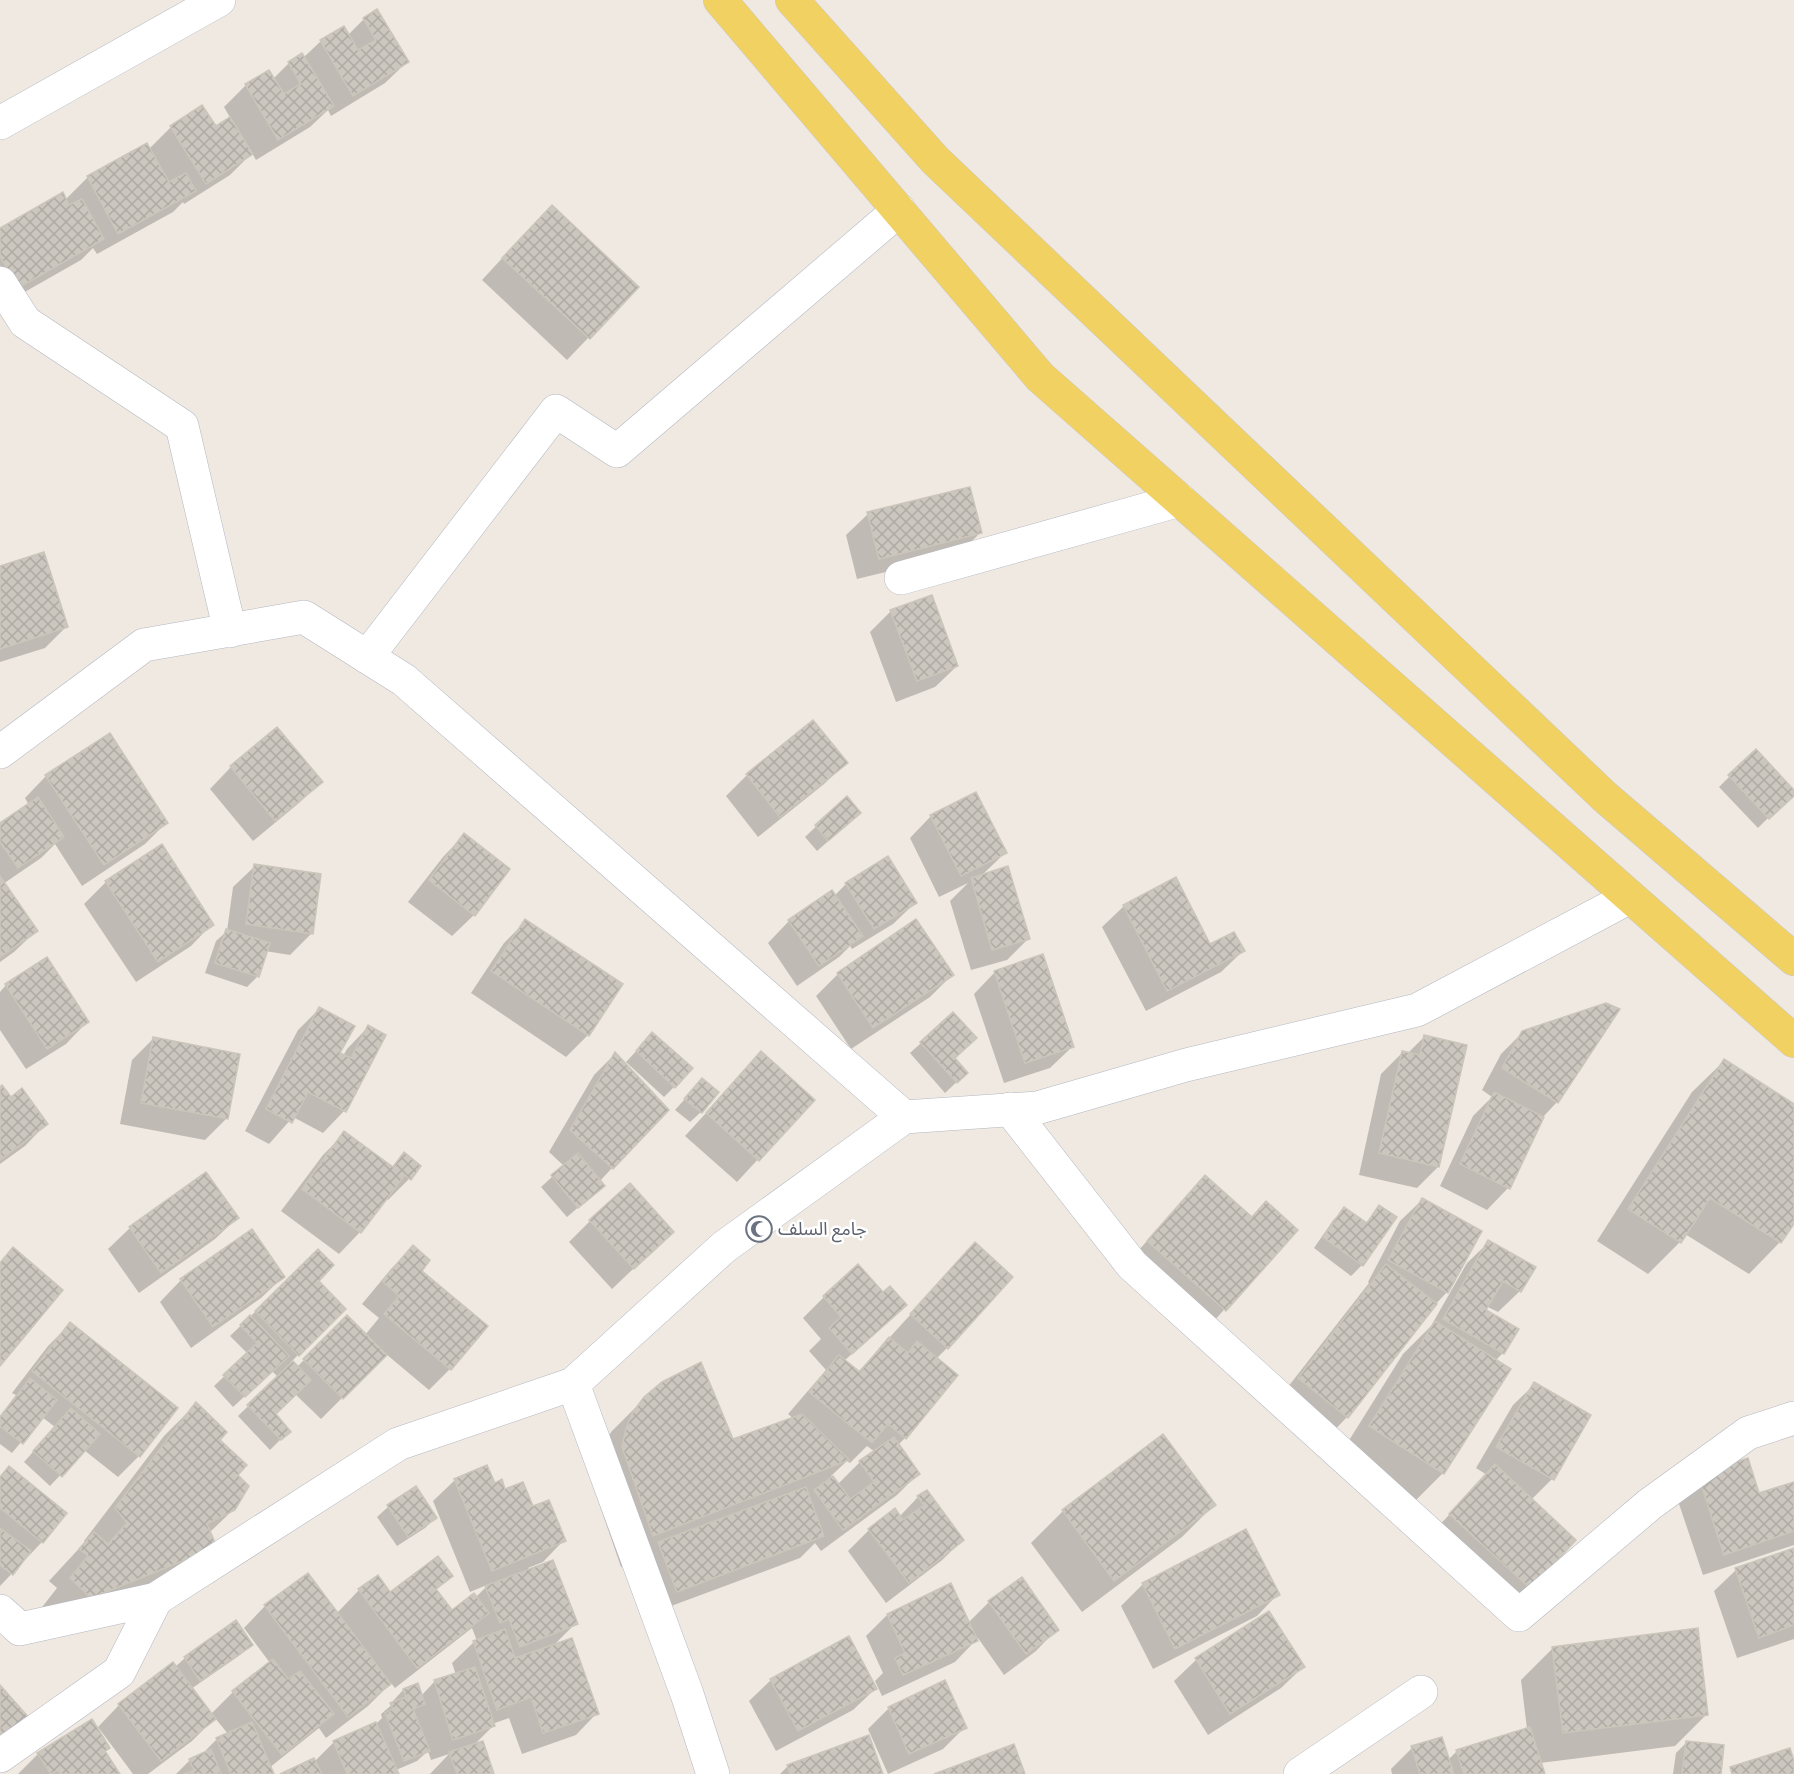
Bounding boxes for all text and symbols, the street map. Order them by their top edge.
mosque icon: جامع السلف [744,1214,774,1244]
place label: جامع السلف [778,1218,867,1243]

